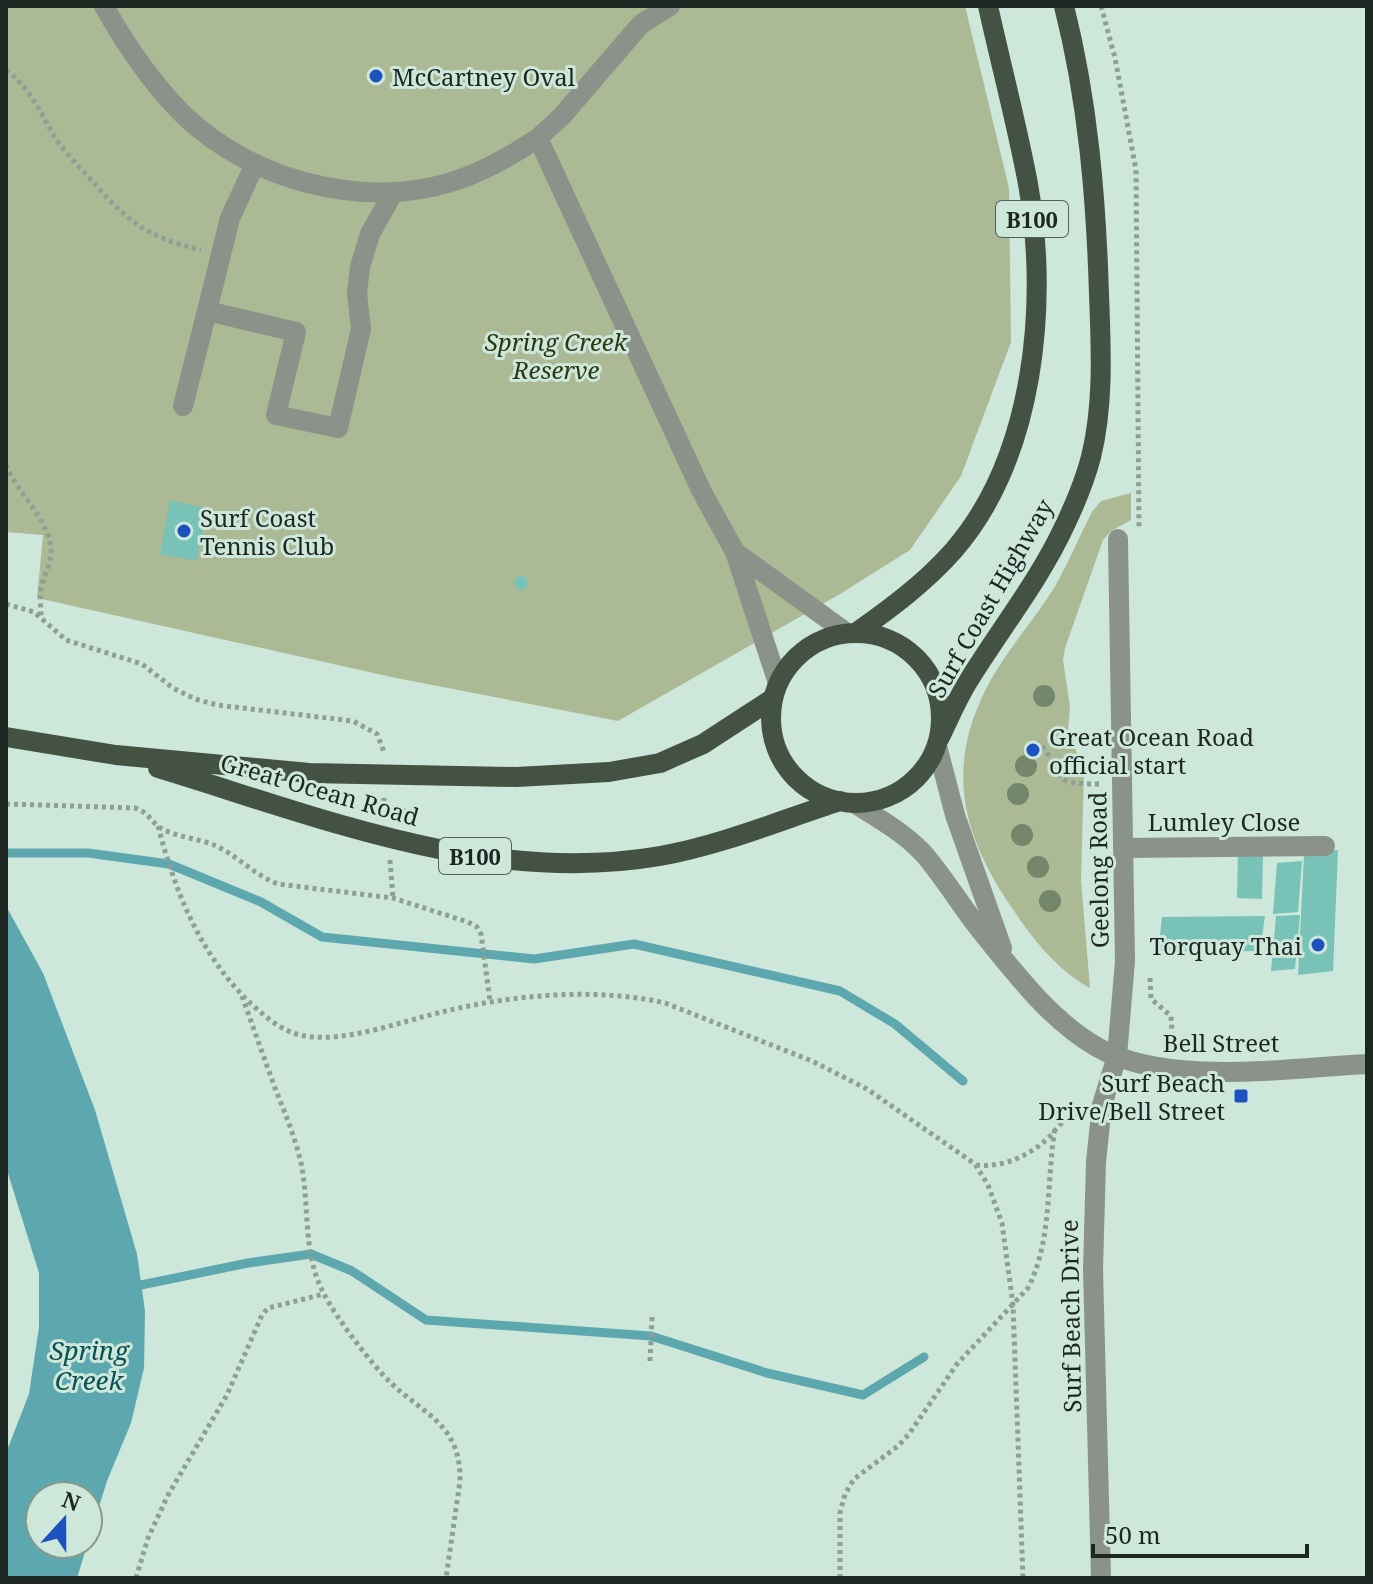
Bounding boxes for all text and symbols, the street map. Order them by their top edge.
place label: McCartney Oval [392,60,576,93]
marker: McCartney Oval [367,67,385,85]
road number: B100 [996,201,1068,237]
park label: Spring Creek Reserve [485,325,629,386]
street label: Surf Coast Highway [920,492,1061,703]
place label: Surf Coast Tennis Club [200,501,334,562]
marker: Surf Coast Tennis Club [175,522,193,540]
place label: Great Ocean Road official start [1049,720,1254,781]
marker: Great Ocean Road official start [1024,741,1042,759]
street label: Great Ocean Road [217,745,423,833]
street label: Geelong Road [1080,791,1116,949]
street label: Lumley Close [1148,805,1300,838]
road number: B100 [439,838,511,874]
place label: Torquay Thai [1149,929,1302,962]
marker: Torquay Thai [1309,936,1327,954]
street label: Bell Street [1163,1026,1279,1059]
place label: Surf Beach Drive/Bell Street [1038,1066,1225,1127]
marker: Surf Beach Drive/Bell Street [1232,1087,1250,1105]
street label: Surf Beach Drive [1052,1219,1088,1413]
water label: Spring Creek [49,1332,130,1398]
north arrow [24,1480,104,1560]
text: N [58,1483,85,1518]
scale bar [1093,1508,1307,1558]
text: 50 m [1105,1518,1161,1551]

